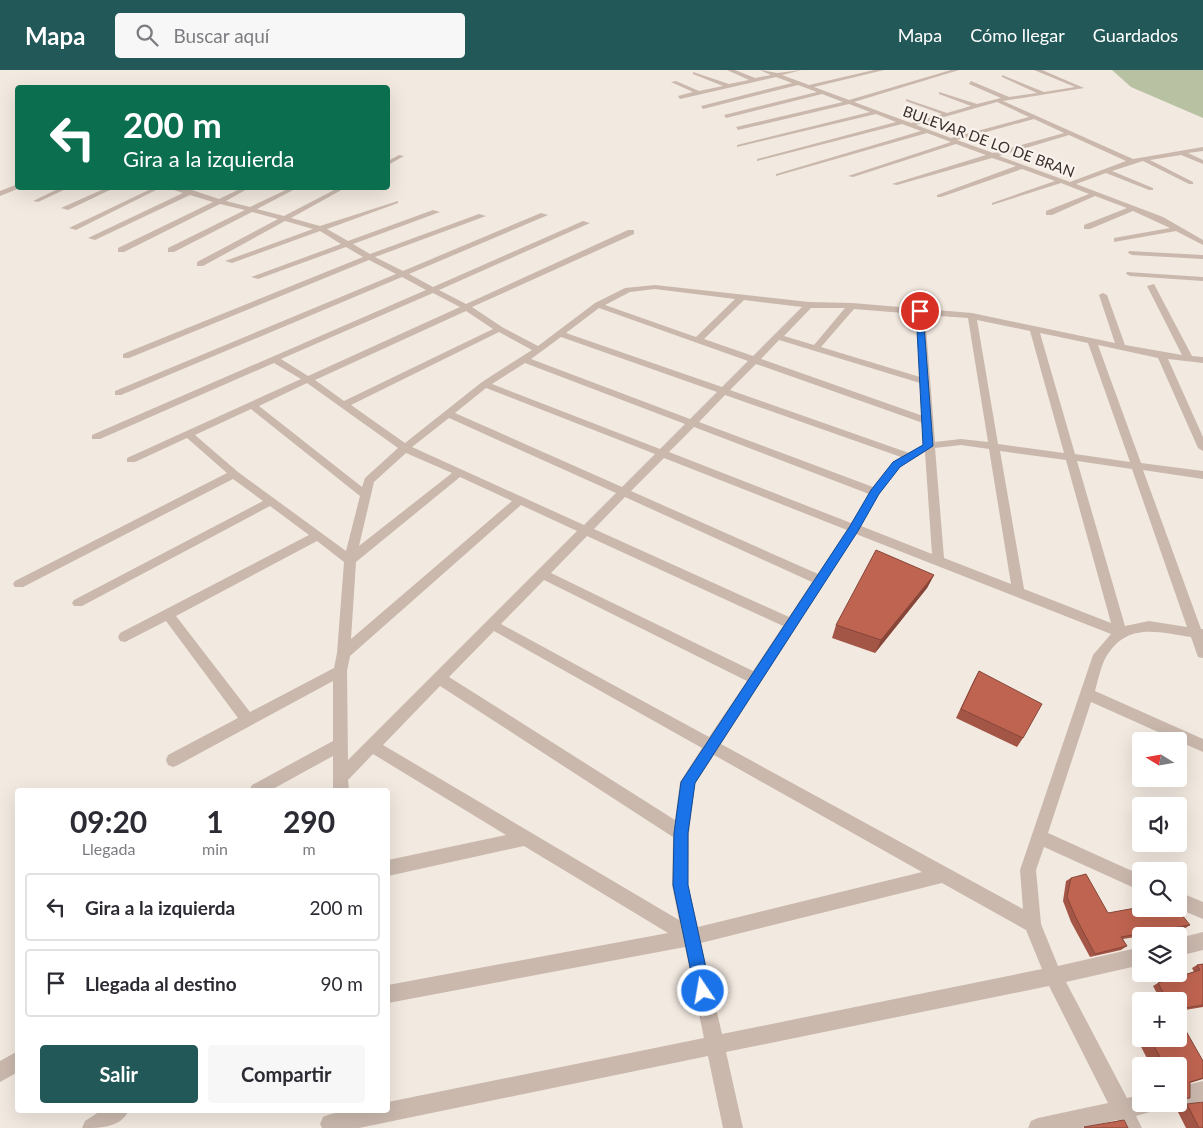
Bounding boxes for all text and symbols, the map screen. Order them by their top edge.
search box [115,13,465,58]
text: Mapa [25,21,85,50]
icon: search [133,21,161,49]
text: Buscar aquí [173,24,269,47]
text: Mapa [898,24,942,46]
text: Cómo llegar [970,24,1065,46]
text: Guardados [1093,24,1178,46]
street label: BULEVAR DE LO DE BRAN [901,102,1077,180]
text: 200 m [123,103,222,145]
icon: left [40,105,105,170]
text: Gira a la izquierda [123,145,294,172]
pin [899,290,941,332]
icon: arrive [906,297,934,325]
north arrow [1132,732,1188,788]
map controls [1132,732,1187,1112]
button: sound [1132,797,1187,852]
text: 09:20 [70,803,147,839]
text: 1 [206,803,224,839]
text: 290 [283,803,335,839]
text: Llegada [82,839,135,858]
text: min [202,839,228,858]
text: m [302,839,316,858]
button: search [1132,862,1187,917]
icon: left [42,893,70,921]
text: Gira a la izquierda [85,896,235,919]
text: 200 m [309,896,363,919]
button: layers [1132,927,1187,982]
position arrow [676,964,728,1016]
icon: arrive [42,969,70,997]
text: Llegada al destino [85,972,237,995]
text: 90 m [320,972,363,995]
button: + [1132,992,1187,1047]
button: Salir [40,1045,198,1103]
button: Compartir [208,1045,365,1103]
button: − [1132,1057,1187,1112]

